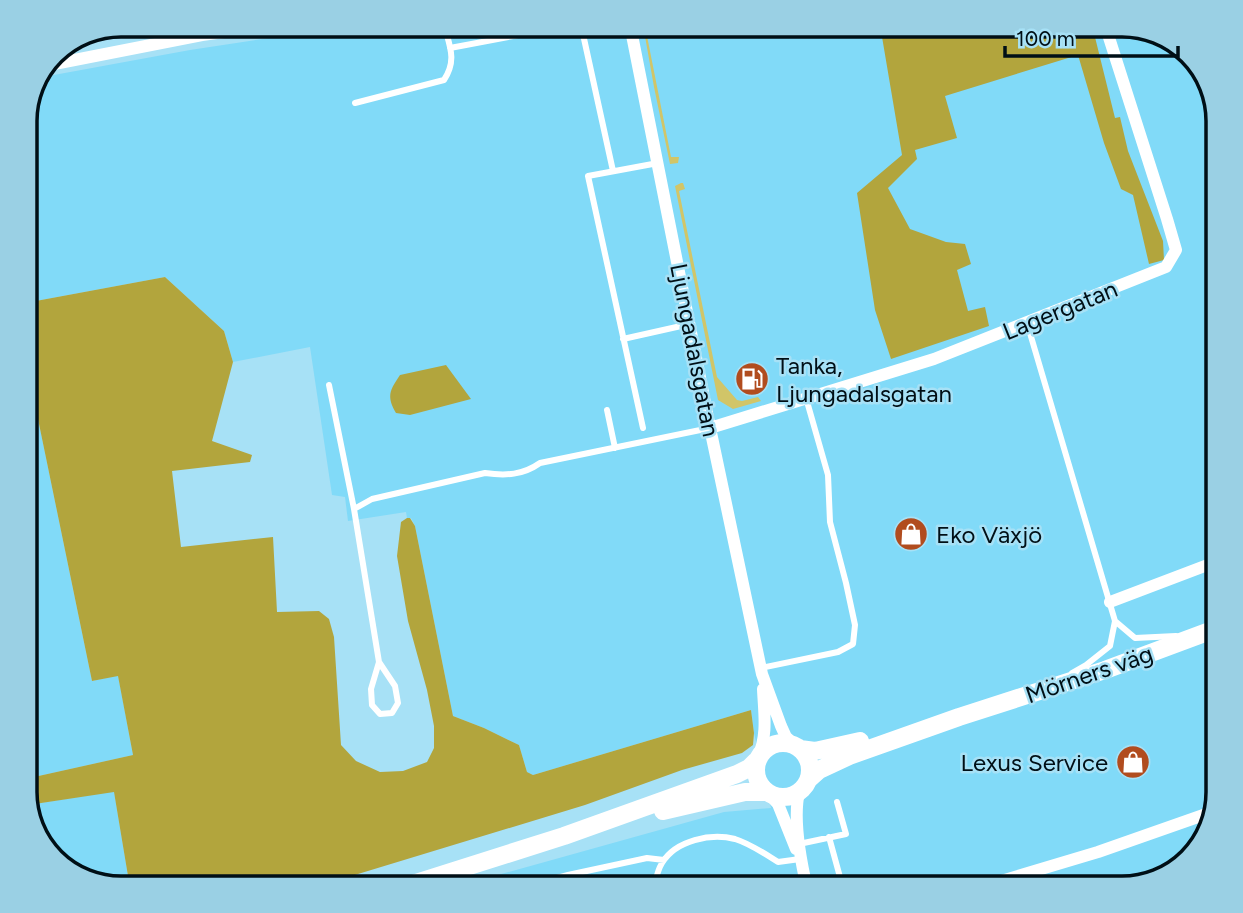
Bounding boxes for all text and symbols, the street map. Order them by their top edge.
scale bar [1005,14,1178,58]
text: 100 m [1016,26,1075,51]
street label: Ljungadalsgatan [664,261,726,439]
street label: Lagergatan [998,274,1122,346]
place label: Tanka, Ljungadalsgatan [776,351,952,408]
fuel station icon: Tanka, Ljungadalsgatan [733,360,771,398]
shop icon: Eko Växjö [892,515,930,553]
place label: Eko Växjö [936,520,1042,549]
street label: Mörners väg [1021,639,1157,709]
shop icon: Lexus Service [1114,743,1152,781]
place label: Lexus Service [961,748,1108,777]

